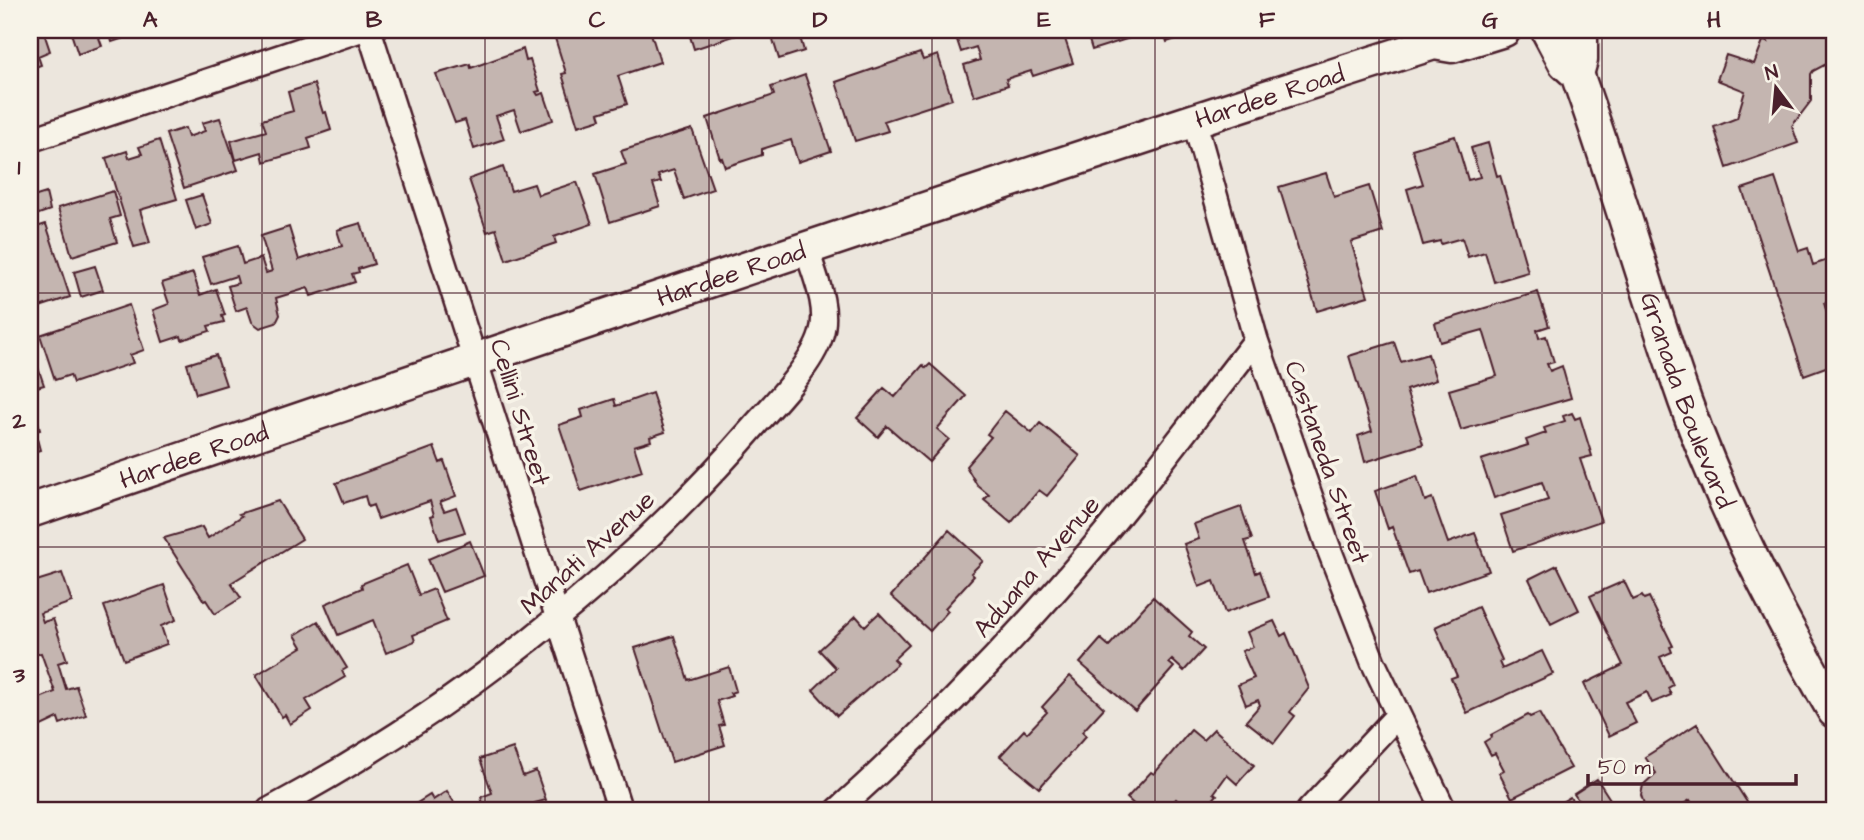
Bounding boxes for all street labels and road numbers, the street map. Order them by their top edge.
street label: Hardee Road [1190,56,1349,138]
street label: Hardee Road [652,233,810,316]
street label: Granada Boulevard [1631,288,1743,514]
street label: Cellini Street [481,334,560,491]
street label: Castaneda Street [1275,356,1379,569]
street label: Hardee Road [115,414,273,498]
street label: Manati Avenue [512,482,663,623]
street label: Aduana Avenue [965,488,1109,645]

